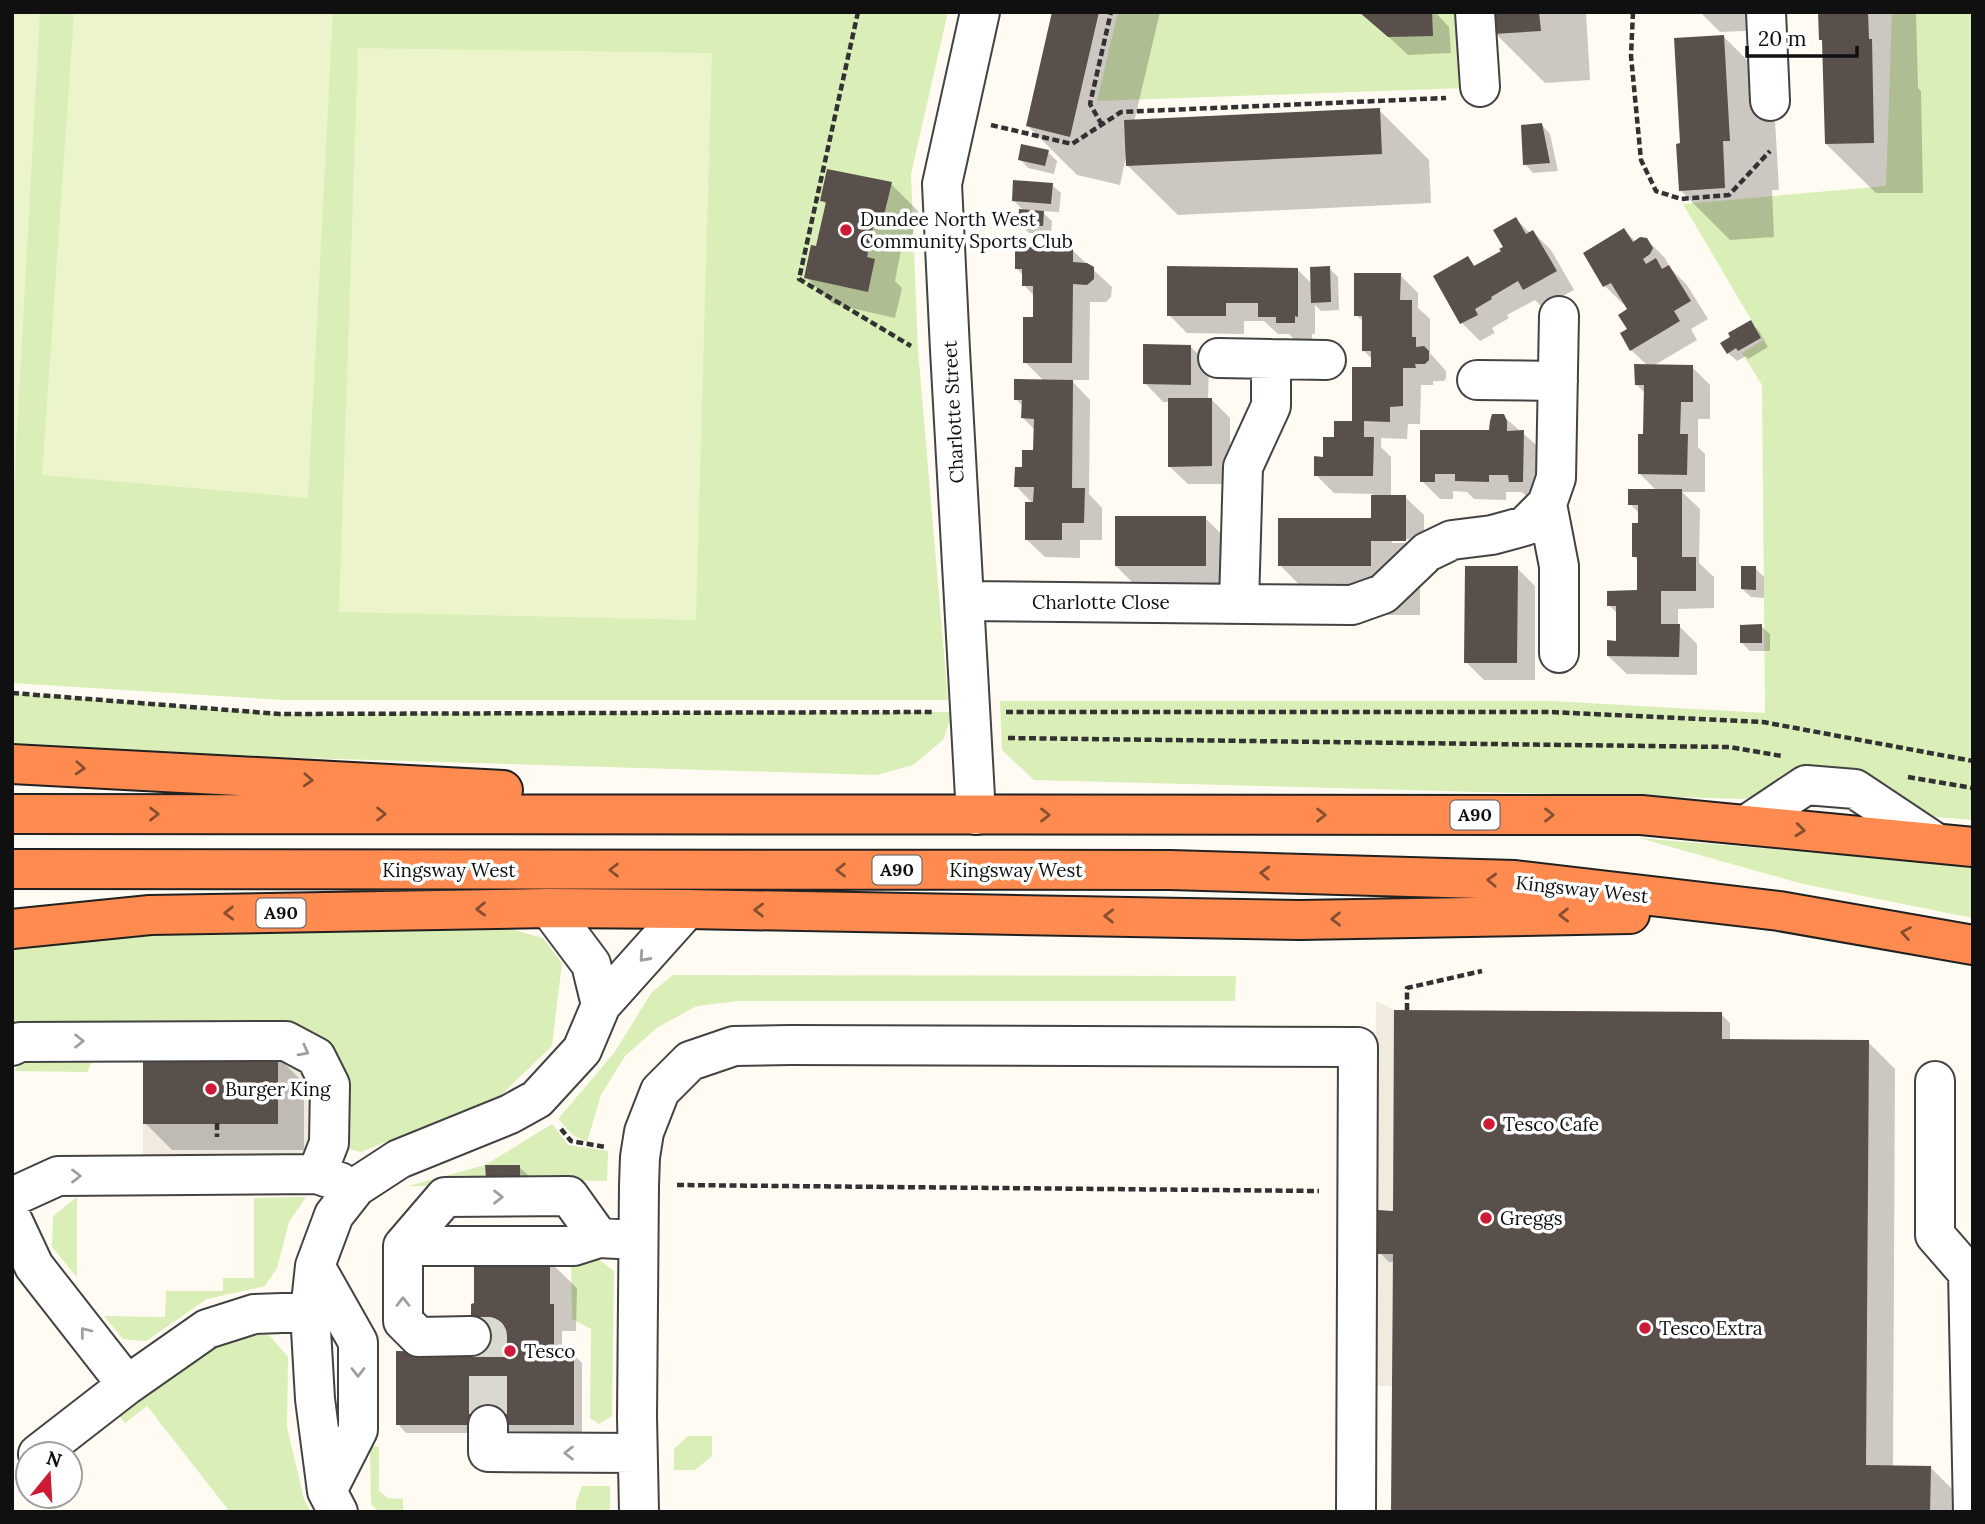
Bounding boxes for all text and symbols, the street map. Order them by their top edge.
scale bar [1747,14,1857,58]
text: 20 m [1758,25,1807,52]
place label: Dundee North West Community Sports Club [860,207,1073,253]
marker: Dundee North West Community Sports Club [838,222,854,238]
street label: Charlotte Street [937,339,969,484]
street label: Charlotte Close [1032,590,1170,614]
one-way arrow [75,760,86,775]
one-way arrow [302,772,313,787]
road number: A90 [1450,800,1500,830]
one-way arrow [149,806,160,822]
one-way arrow [377,806,387,822]
one-way arrow [1040,807,1050,823]
one-way arrow [1316,807,1327,823]
one-way arrow [1544,807,1554,823]
one-way arrow [1795,822,1806,837]
road number: A90 [872,856,922,884]
street label: Kingsway West [382,858,516,882]
street label: Kingsway West [949,858,1083,882]
one-way arrow [608,862,618,878]
one-way arrow [835,862,846,878]
one-way arrow [1259,865,1269,881]
street label: Kingsway West [1514,870,1650,908]
one-way arrow [1486,872,1497,887]
road number: A90 [256,898,306,928]
one-way arrow [475,901,486,917]
one-way arrow [753,902,764,918]
one-way arrow [224,906,235,921]
one-way arrow [1558,907,1568,923]
one-way arrow [1103,909,1114,924]
one-way arrow [1330,911,1341,927]
one-way arrow [1900,926,1911,941]
one-way arrow [640,949,652,962]
one-way arrow [74,1034,85,1049]
one-way arrow [297,1043,309,1056]
place label: Burger King [225,1077,331,1101]
marker: Burger King [203,1081,219,1097]
place label: Tesco Cafe [1503,1112,1599,1136]
marker: Tesco Cafe [1481,1116,1497,1132]
one-way arrow [71,1168,82,1184]
one-way arrow [493,1189,504,1205]
place label: Greggs [1500,1206,1563,1230]
marker: Greggs [1478,1210,1494,1226]
one-way arrow [395,1296,411,1307]
place label: Tesco Extra [1659,1316,1763,1340]
marker: Tesco Extra [1637,1320,1653,1336]
one-way arrow [80,1327,93,1339]
place label: Tesco [524,1339,575,1363]
marker: Tesco [502,1343,518,1359]
one-way arrow [350,1367,366,1377]
north arrow [14,1440,84,1510]
text: N [44,1445,65,1473]
one-way arrow [563,1445,574,1461]

